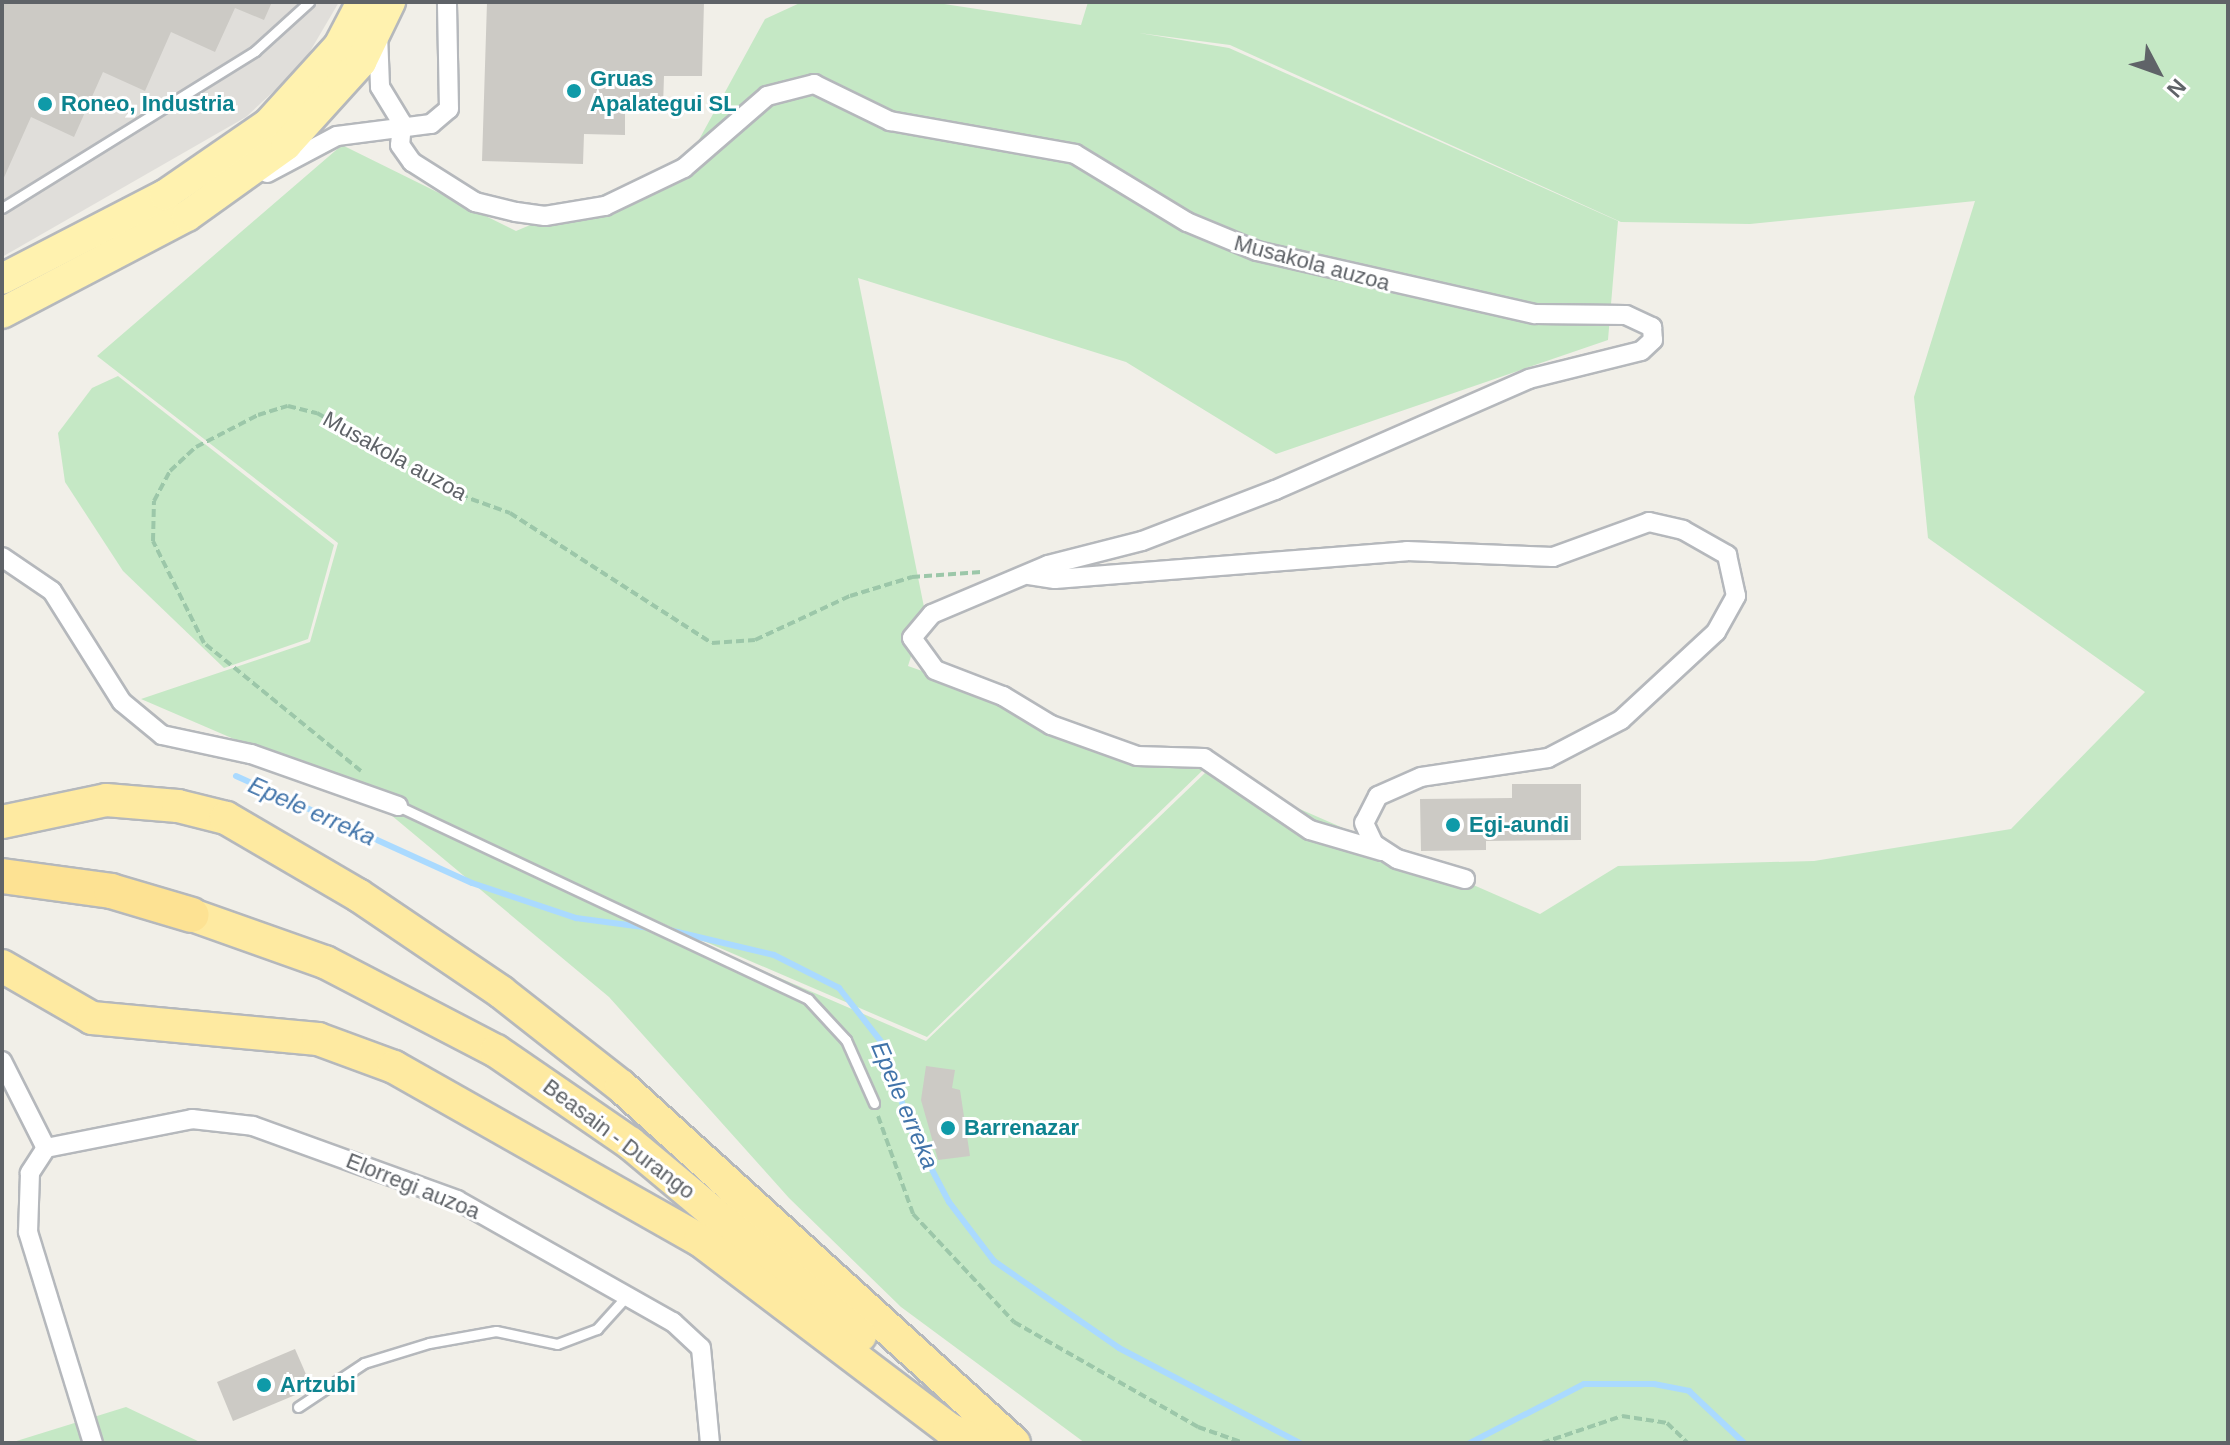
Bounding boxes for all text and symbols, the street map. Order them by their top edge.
north arrow [2118,32,2198,112]
place label: Gruas Apalategui SL [590,65,737,116]
text: N [2162,74,2191,102]
marker: Gruas Apalategui SL [565,82,583,100]
place label: Roneo, Industria [61,91,235,117]
marker: Roneo, Industria [36,95,54,113]
street label: Musakola auzoa [1231,230,1393,296]
street label: Musakola auzoa [319,406,471,506]
water label: Epele erreka [244,770,380,852]
place label: Egi-aundi [1469,812,1569,838]
marker: Egi-aundi [1444,816,1462,834]
water label: Epele erreka [865,1037,945,1173]
street label: Beasain - Durango [538,1073,700,1205]
place label: Barrenazar [964,1115,1079,1141]
marker: Barrenazar [939,1119,957,1137]
street label: Elorregi auzoa [342,1147,484,1225]
place label: Artzubi [280,1372,356,1398]
marker: Artzubi [255,1376,273,1394]

